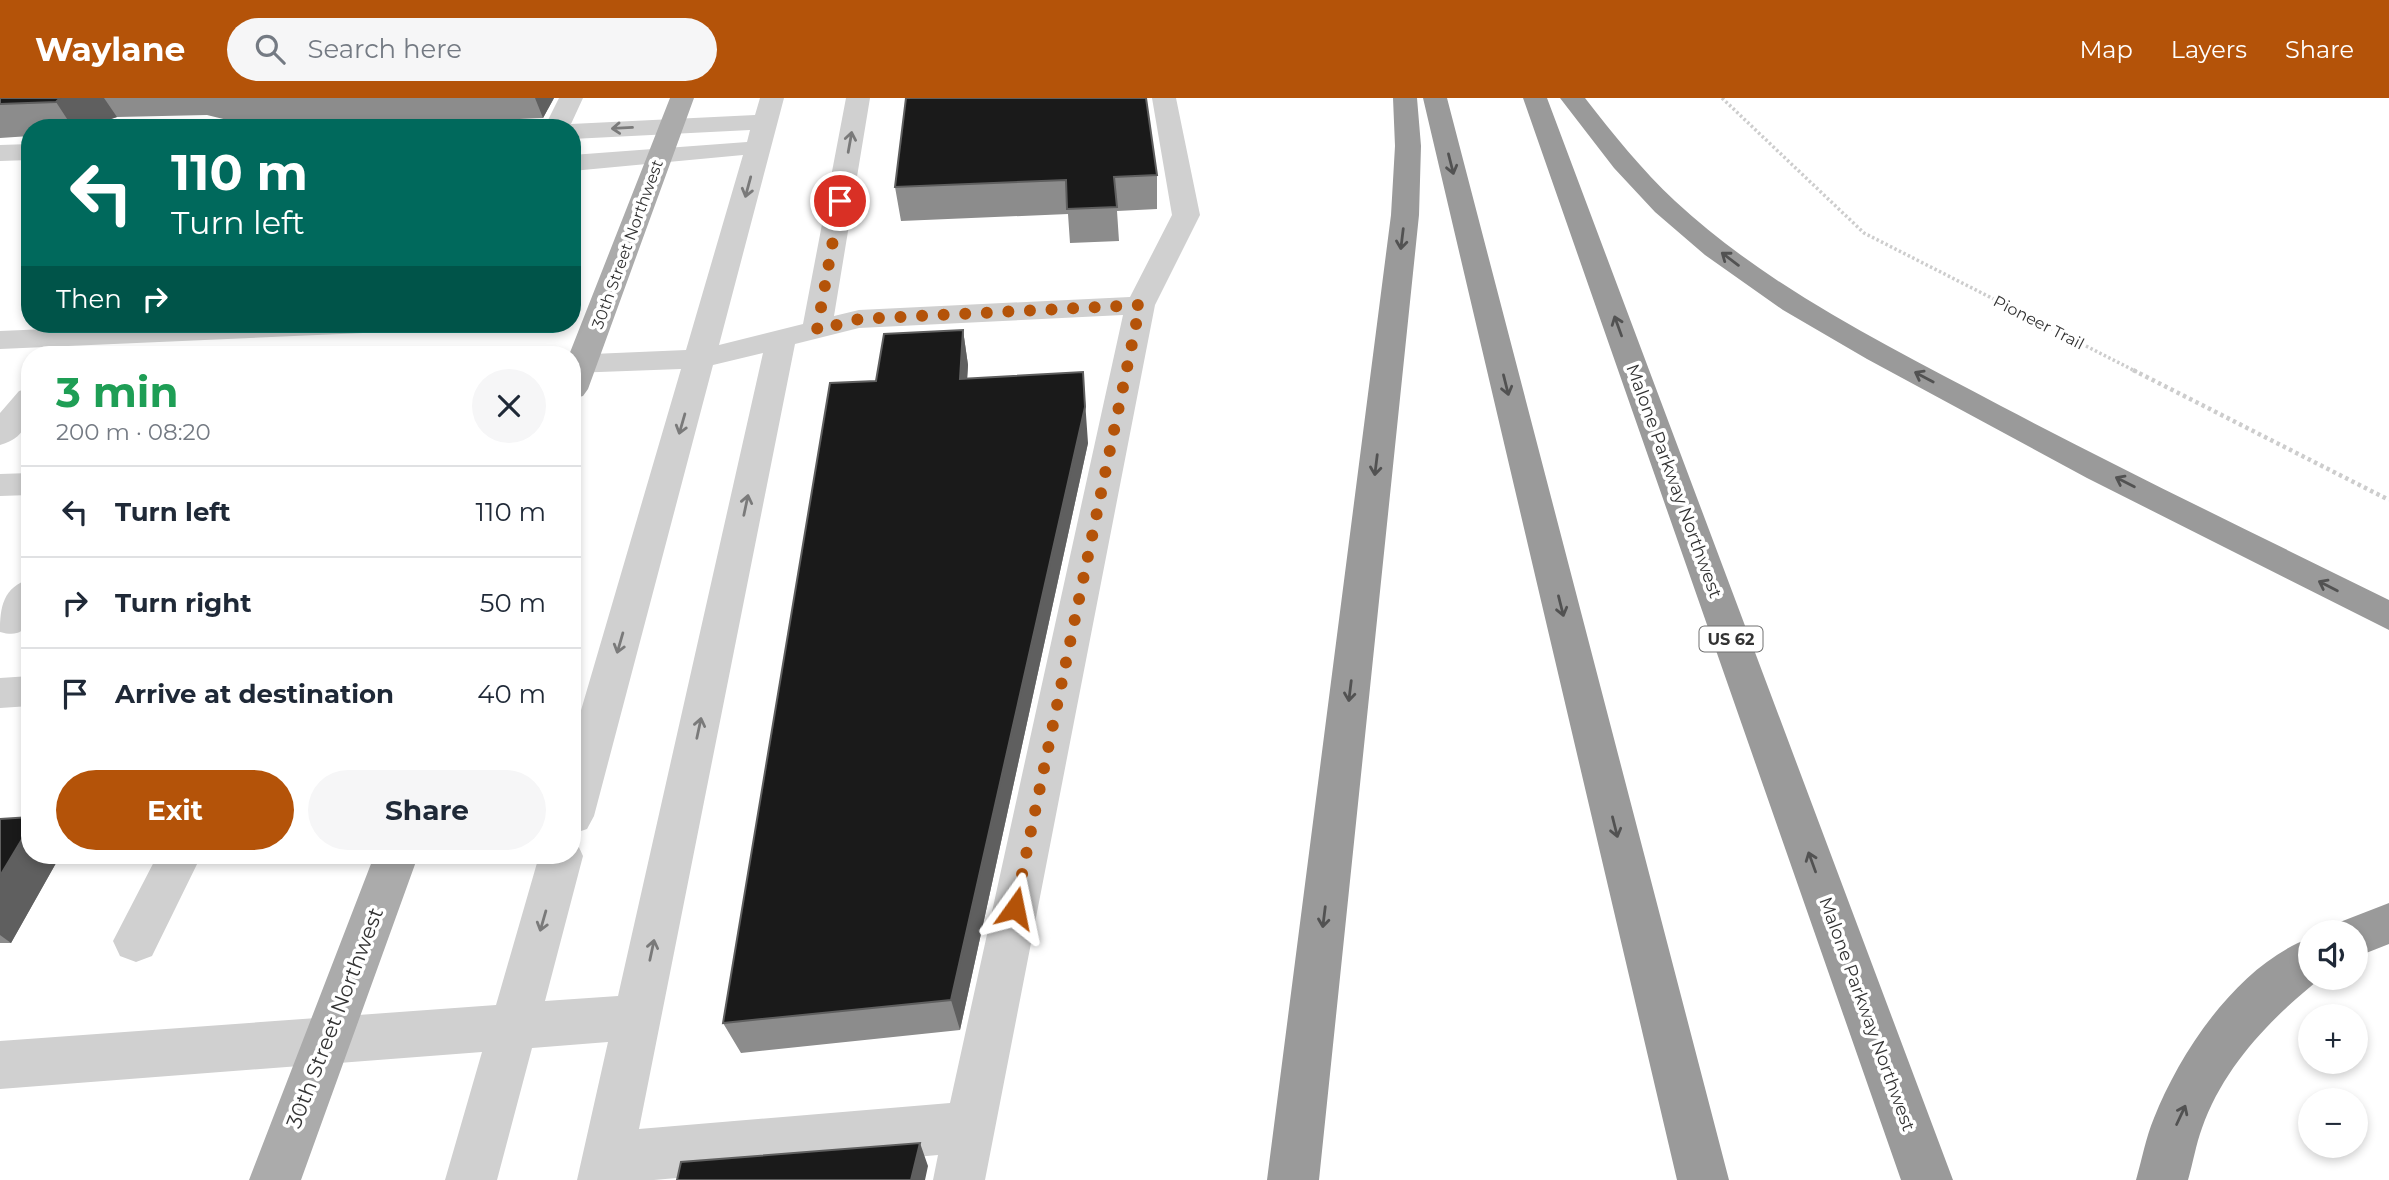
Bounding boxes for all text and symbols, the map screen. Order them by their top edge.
search box [227,18,717,81]
text: Waylane [35,29,185,69]
icon: search [251,30,289,68]
text: Search here [307,33,462,65]
text: Map [2079,35,2133,64]
text: Layers [2171,35,2247,64]
text: Share [2285,35,2354,64]
one-way arrow [610,122,633,135]
one-way arrow [844,131,858,154]
text: 110 m [171,143,308,202]
icon: left [56,147,147,238]
one-way arrow [1445,152,1458,175]
street label: 30th Street Northwest [588,157,667,331]
pin [810,171,870,231]
one-way arrow [740,176,753,198]
icon: arrive [821,182,859,220]
text: Turn left [171,203,305,242]
one-way arrow [1396,228,1409,250]
one-way arrow [1721,251,1739,266]
icon: right [136,280,174,318]
text: Then [56,283,122,315]
street label: Pioneer Trail [1990,291,2087,353]
one-way arrow [1611,316,1623,338]
street label: Malone Parkway Northwest [1621,361,1727,601]
text: 3 min [56,366,178,418]
button: close [472,369,546,443]
one-way arrow [1914,370,1934,384]
one-way arrow [1500,373,1513,396]
one-way arrow [675,413,688,435]
text: 200 m · 08:20 [56,418,211,446]
one-way arrow [1370,454,1383,476]
one-way arrow [2115,475,2136,489]
icon: left [56,493,94,531]
one-way arrow [740,494,754,517]
text: Turn left [115,496,231,528]
text: 110 m [476,496,546,528]
one-way arrow [2318,578,2339,592]
icon: right [56,584,94,622]
text: Turn right [115,587,251,619]
text: 50 m [480,587,546,619]
one-way arrow [1554,594,1568,617]
road number: US 62 [1700,626,1762,652]
one-way arrow [613,632,626,654]
icon: arrive [56,675,94,713]
text: Arrive at destination [115,678,394,710]
text: 40 m [477,678,546,710]
one-way arrow [1344,680,1357,702]
one-way arrow [692,717,706,740]
button: Exit [56,770,294,850]
button: Share [308,770,546,850]
one-way arrow [1609,815,1622,838]
one-way arrow [1805,852,1818,874]
position arrow [978,871,1052,945]
street label: Malone Parkway Northwest [1814,894,1920,1134]
street label: 30th Street Northwest [281,904,388,1132]
one-way arrow [1318,906,1331,928]
one-way arrow [535,910,548,932]
map controls [2298,920,2368,1158]
button: sound [2298,920,2368,990]
one-way arrow [645,939,659,962]
button: + [2298,1004,2368,1074]
button: − [2298,1088,2368,1158]
one-way arrow [2175,1105,2189,1126]

